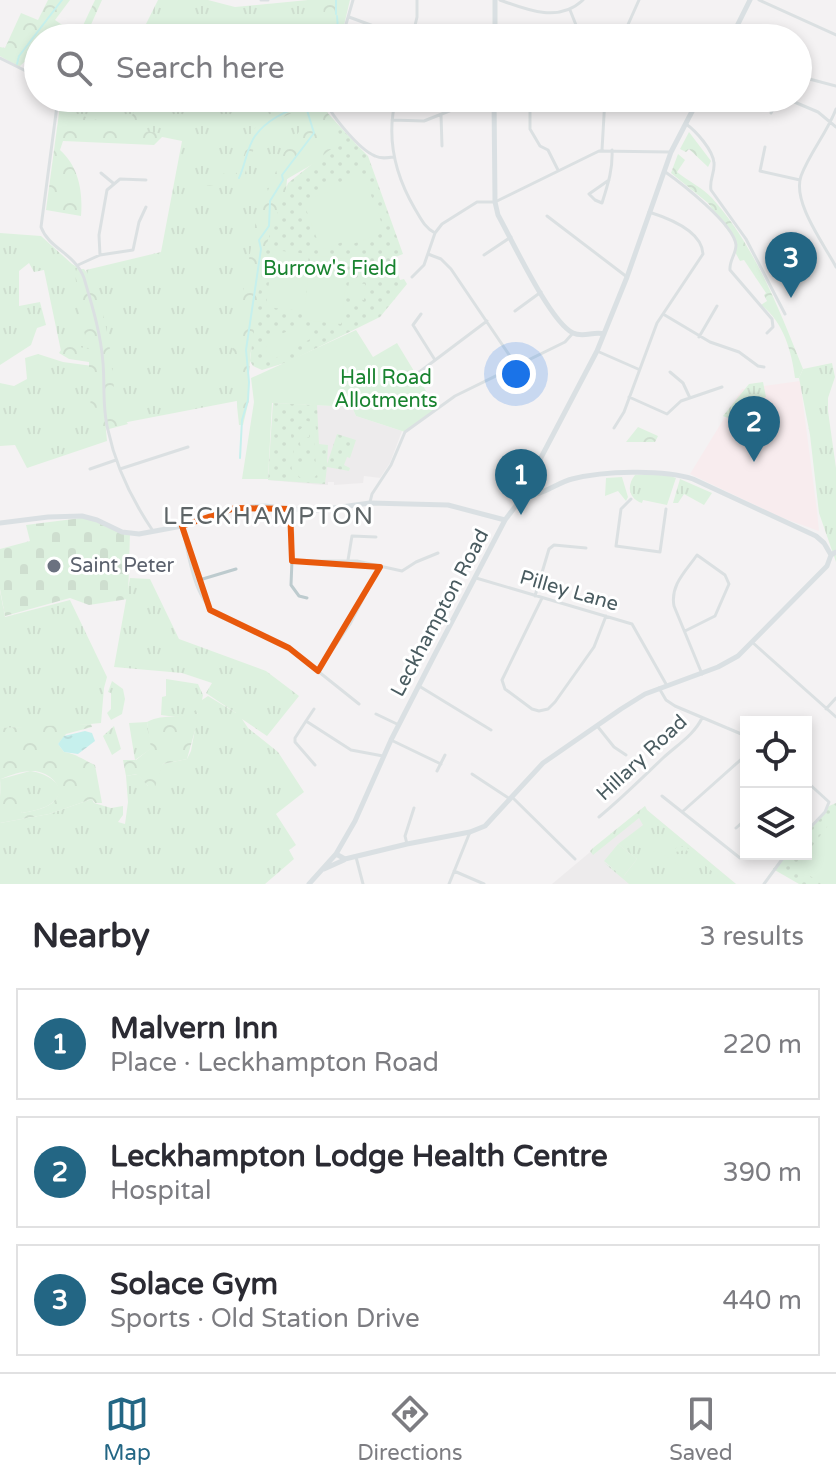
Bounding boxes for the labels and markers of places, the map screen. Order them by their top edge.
pin: 3 [765,232,817,298]
pin: 2 [728,396,780,462]
pin: 1 [495,449,547,515]
place label: Saint Peter [70,554,175,578]
marker: Saint Peter [45,557,63,575]

